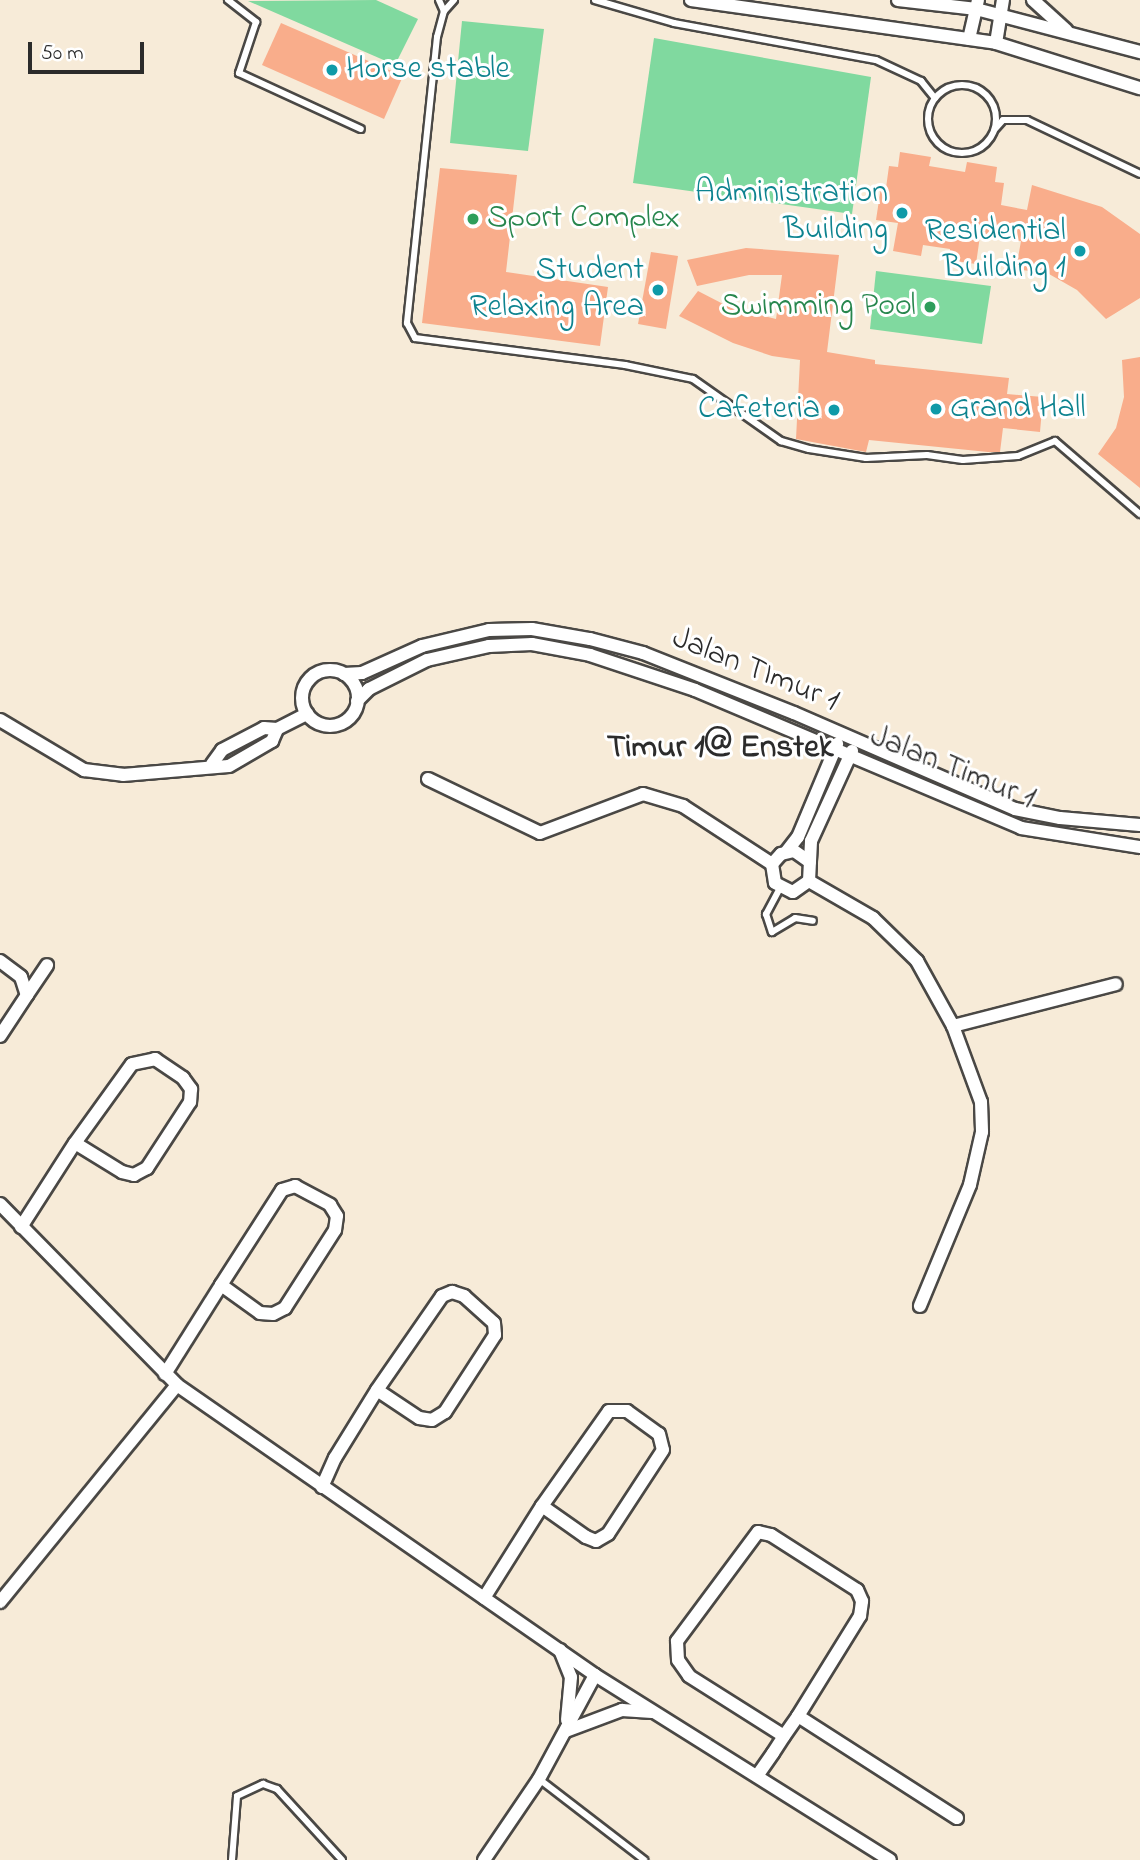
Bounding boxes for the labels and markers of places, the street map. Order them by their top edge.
place label: Horse stable [346,51,510,89]
marker: Horse stable [324,62,340,78]
place label: Administration Building [695,176,888,251]
place label: Sport Complex [487,200,680,238]
marker: Administration Building [894,205,910,221]
marker: Sport Complex [465,211,481,227]
place label: Residential Building 1 [925,214,1066,289]
marker: Residential Building 1 [1072,243,1088,259]
place label: Student Relaxing Area [470,253,644,328]
marker: Student Relaxing Area [650,282,666,298]
place label: Swimming Pool [721,288,916,326]
marker: Swimming Pool [922,299,938,315]
place label: Grand Hall [950,390,1086,428]
place label: Cafeteria [698,391,820,429]
marker: Grand Hall [928,401,944,417]
marker: Cafeteria [826,402,842,418]

